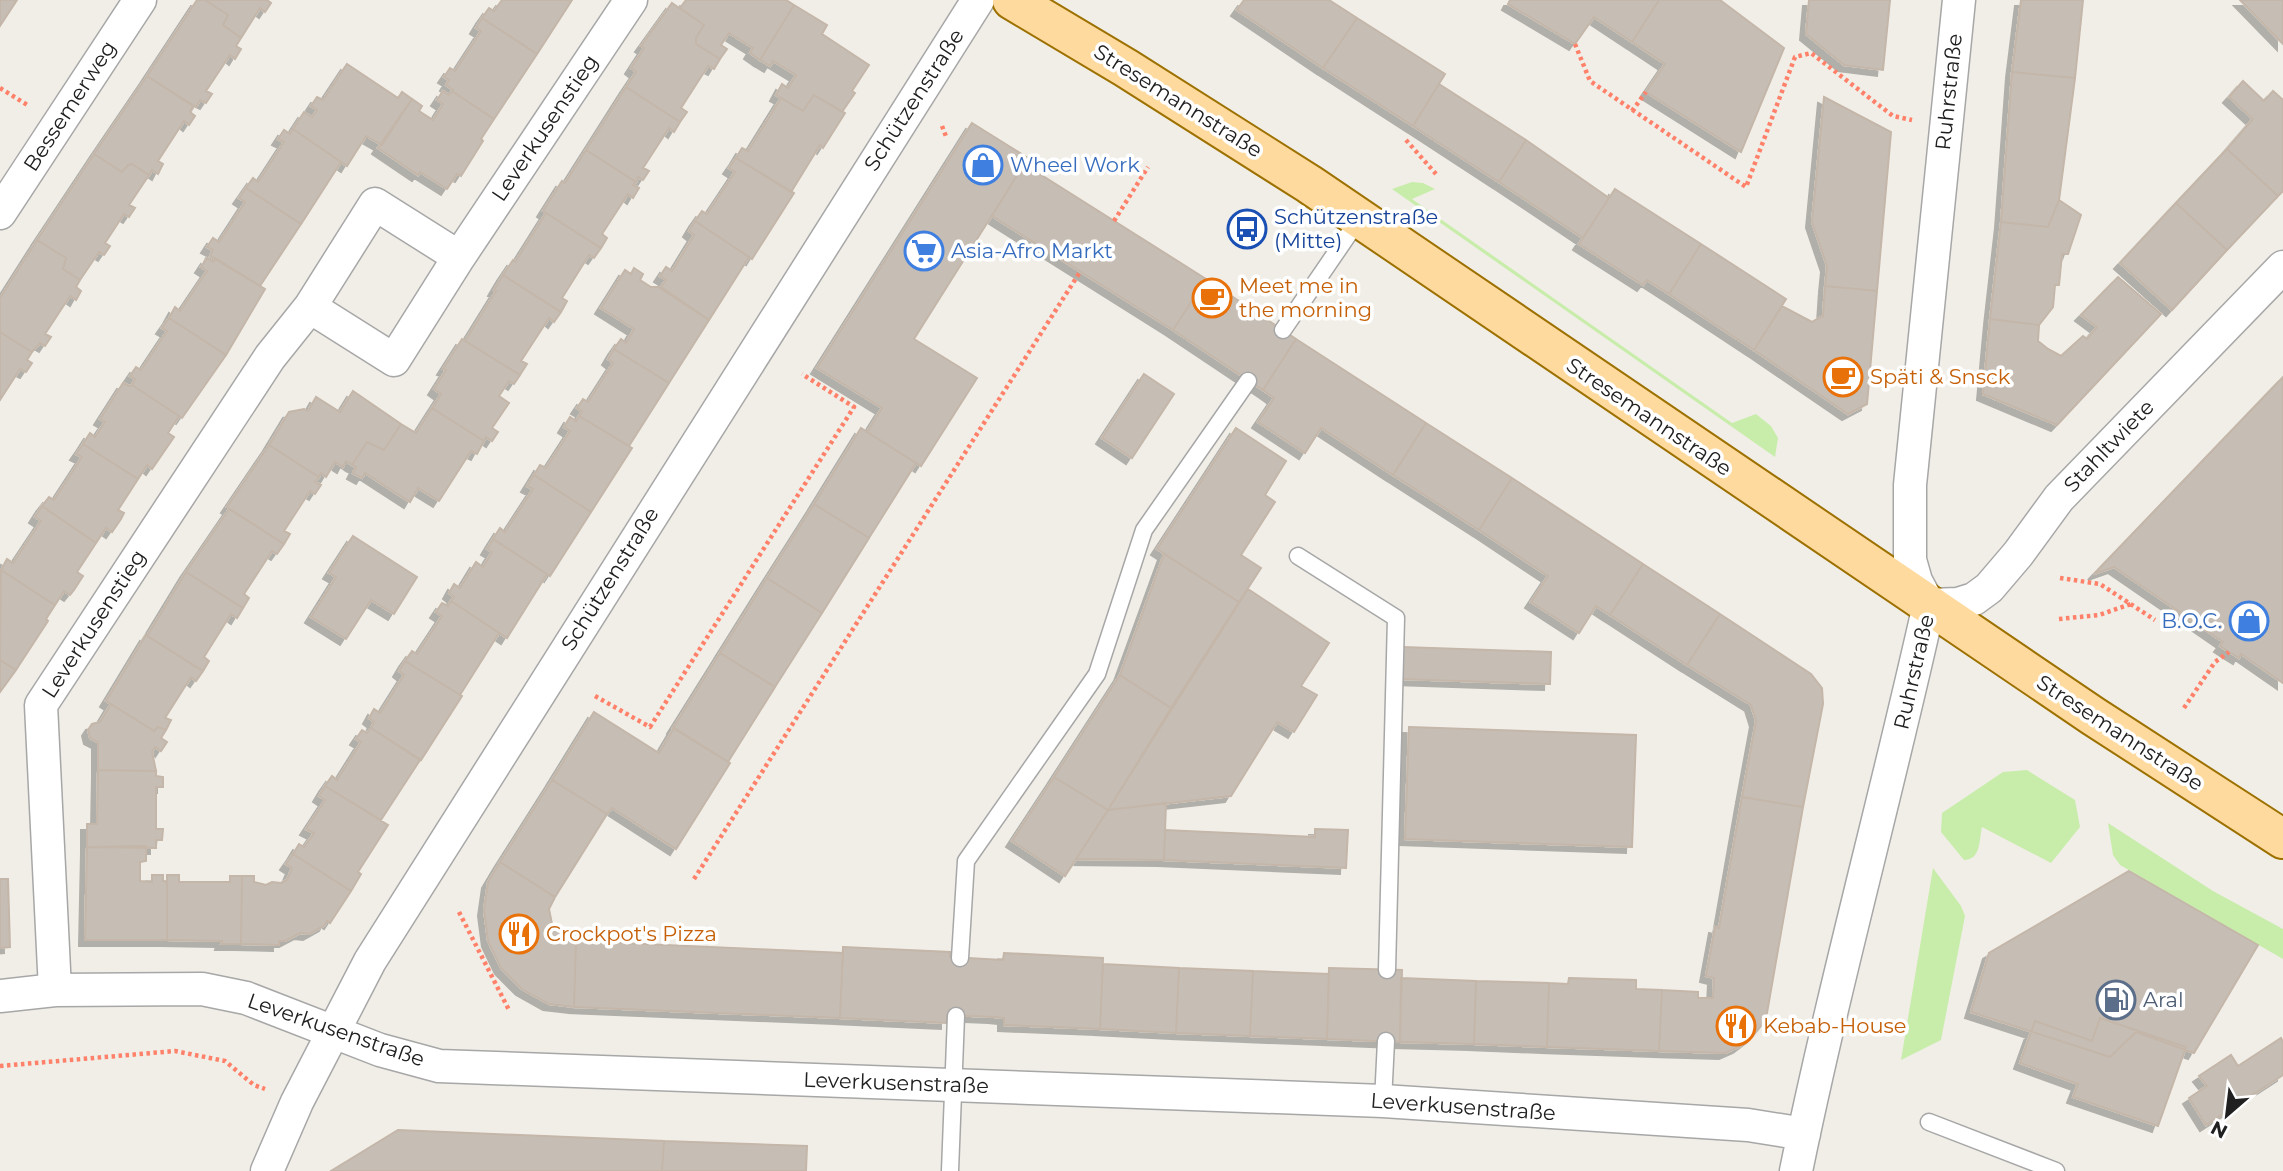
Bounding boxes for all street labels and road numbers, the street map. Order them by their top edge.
street label: Schützenstraße [858,24,969,175]
street label: Ruhrstraße [1930,32,1967,152]
street label: Bessemerweg [18,36,121,176]
street label: Stresemannstraße [1089,39,1267,163]
street label: Leverkusenstieg [486,50,603,206]
street label: Stresemannstraße [1562,352,1737,481]
street label: Stahltwiete [2058,394,2159,497]
street label: Schützenstraße [555,502,664,655]
street label: Leverkusenstieg [36,545,151,703]
street label: Ruhrstraße [1888,612,1939,732]
street label: Stresemannstraße [2032,669,2208,796]
street label: Leverkusenstraße [244,987,428,1072]
street label: Leverkusenstraße [803,1067,989,1098]
street label: Leverkusenstraße [1370,1088,1557,1125]

